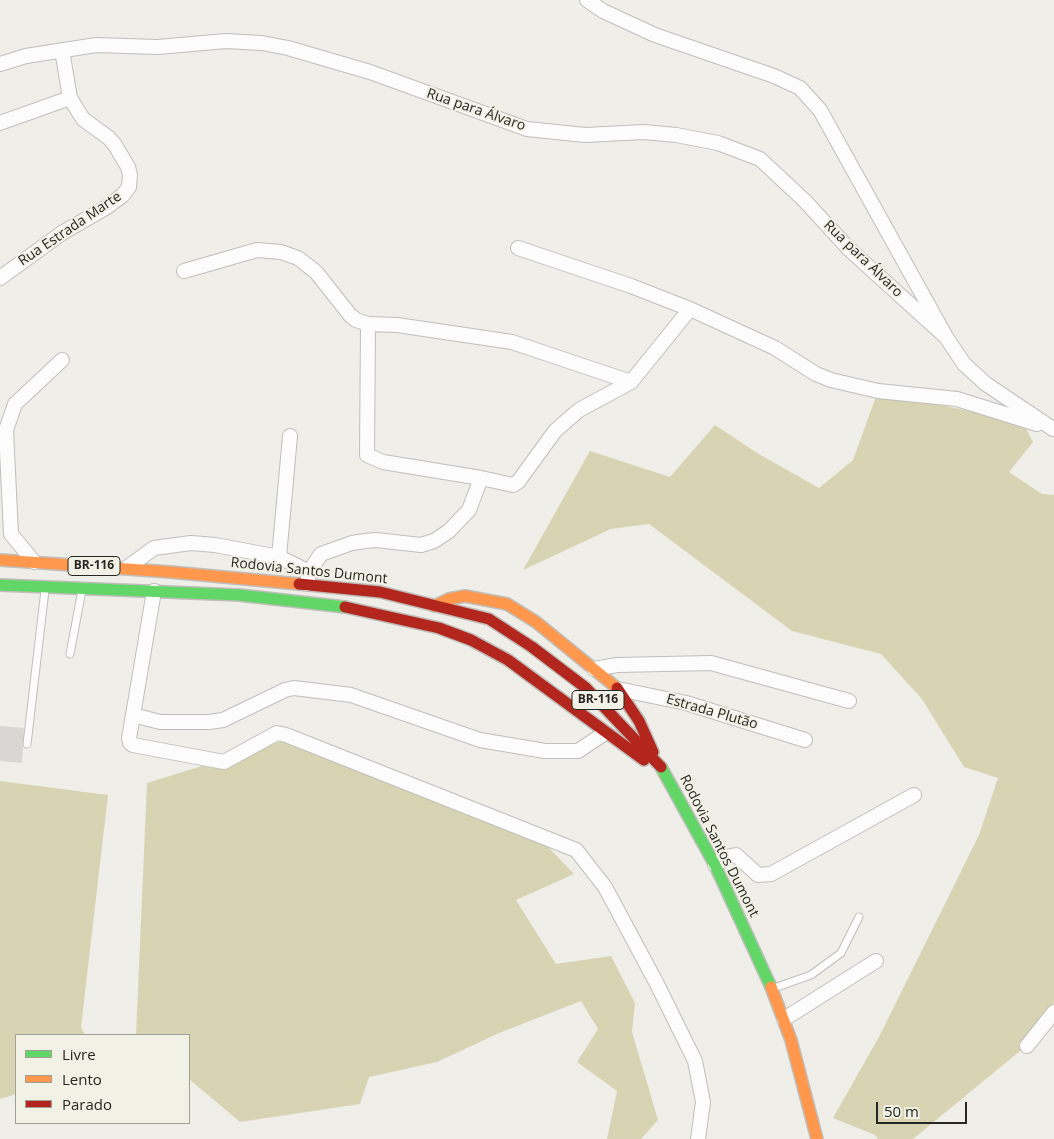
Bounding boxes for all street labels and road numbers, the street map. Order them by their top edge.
street label: Rua para Álvaro [424,85,528,135]
street label: Rua Estrada Marte [15,188,125,270]
street label: Rua para Álvaro [820,217,906,301]
street label: Rodovia Santos Dumont [230,554,388,588]
road number: BR-116 [68,556,120,576]
road number: BR-116 [572,690,624,710]
street label: Estrada Plutão [664,691,760,733]
street label: Rodovia Santos Dumont [676,772,762,920]

